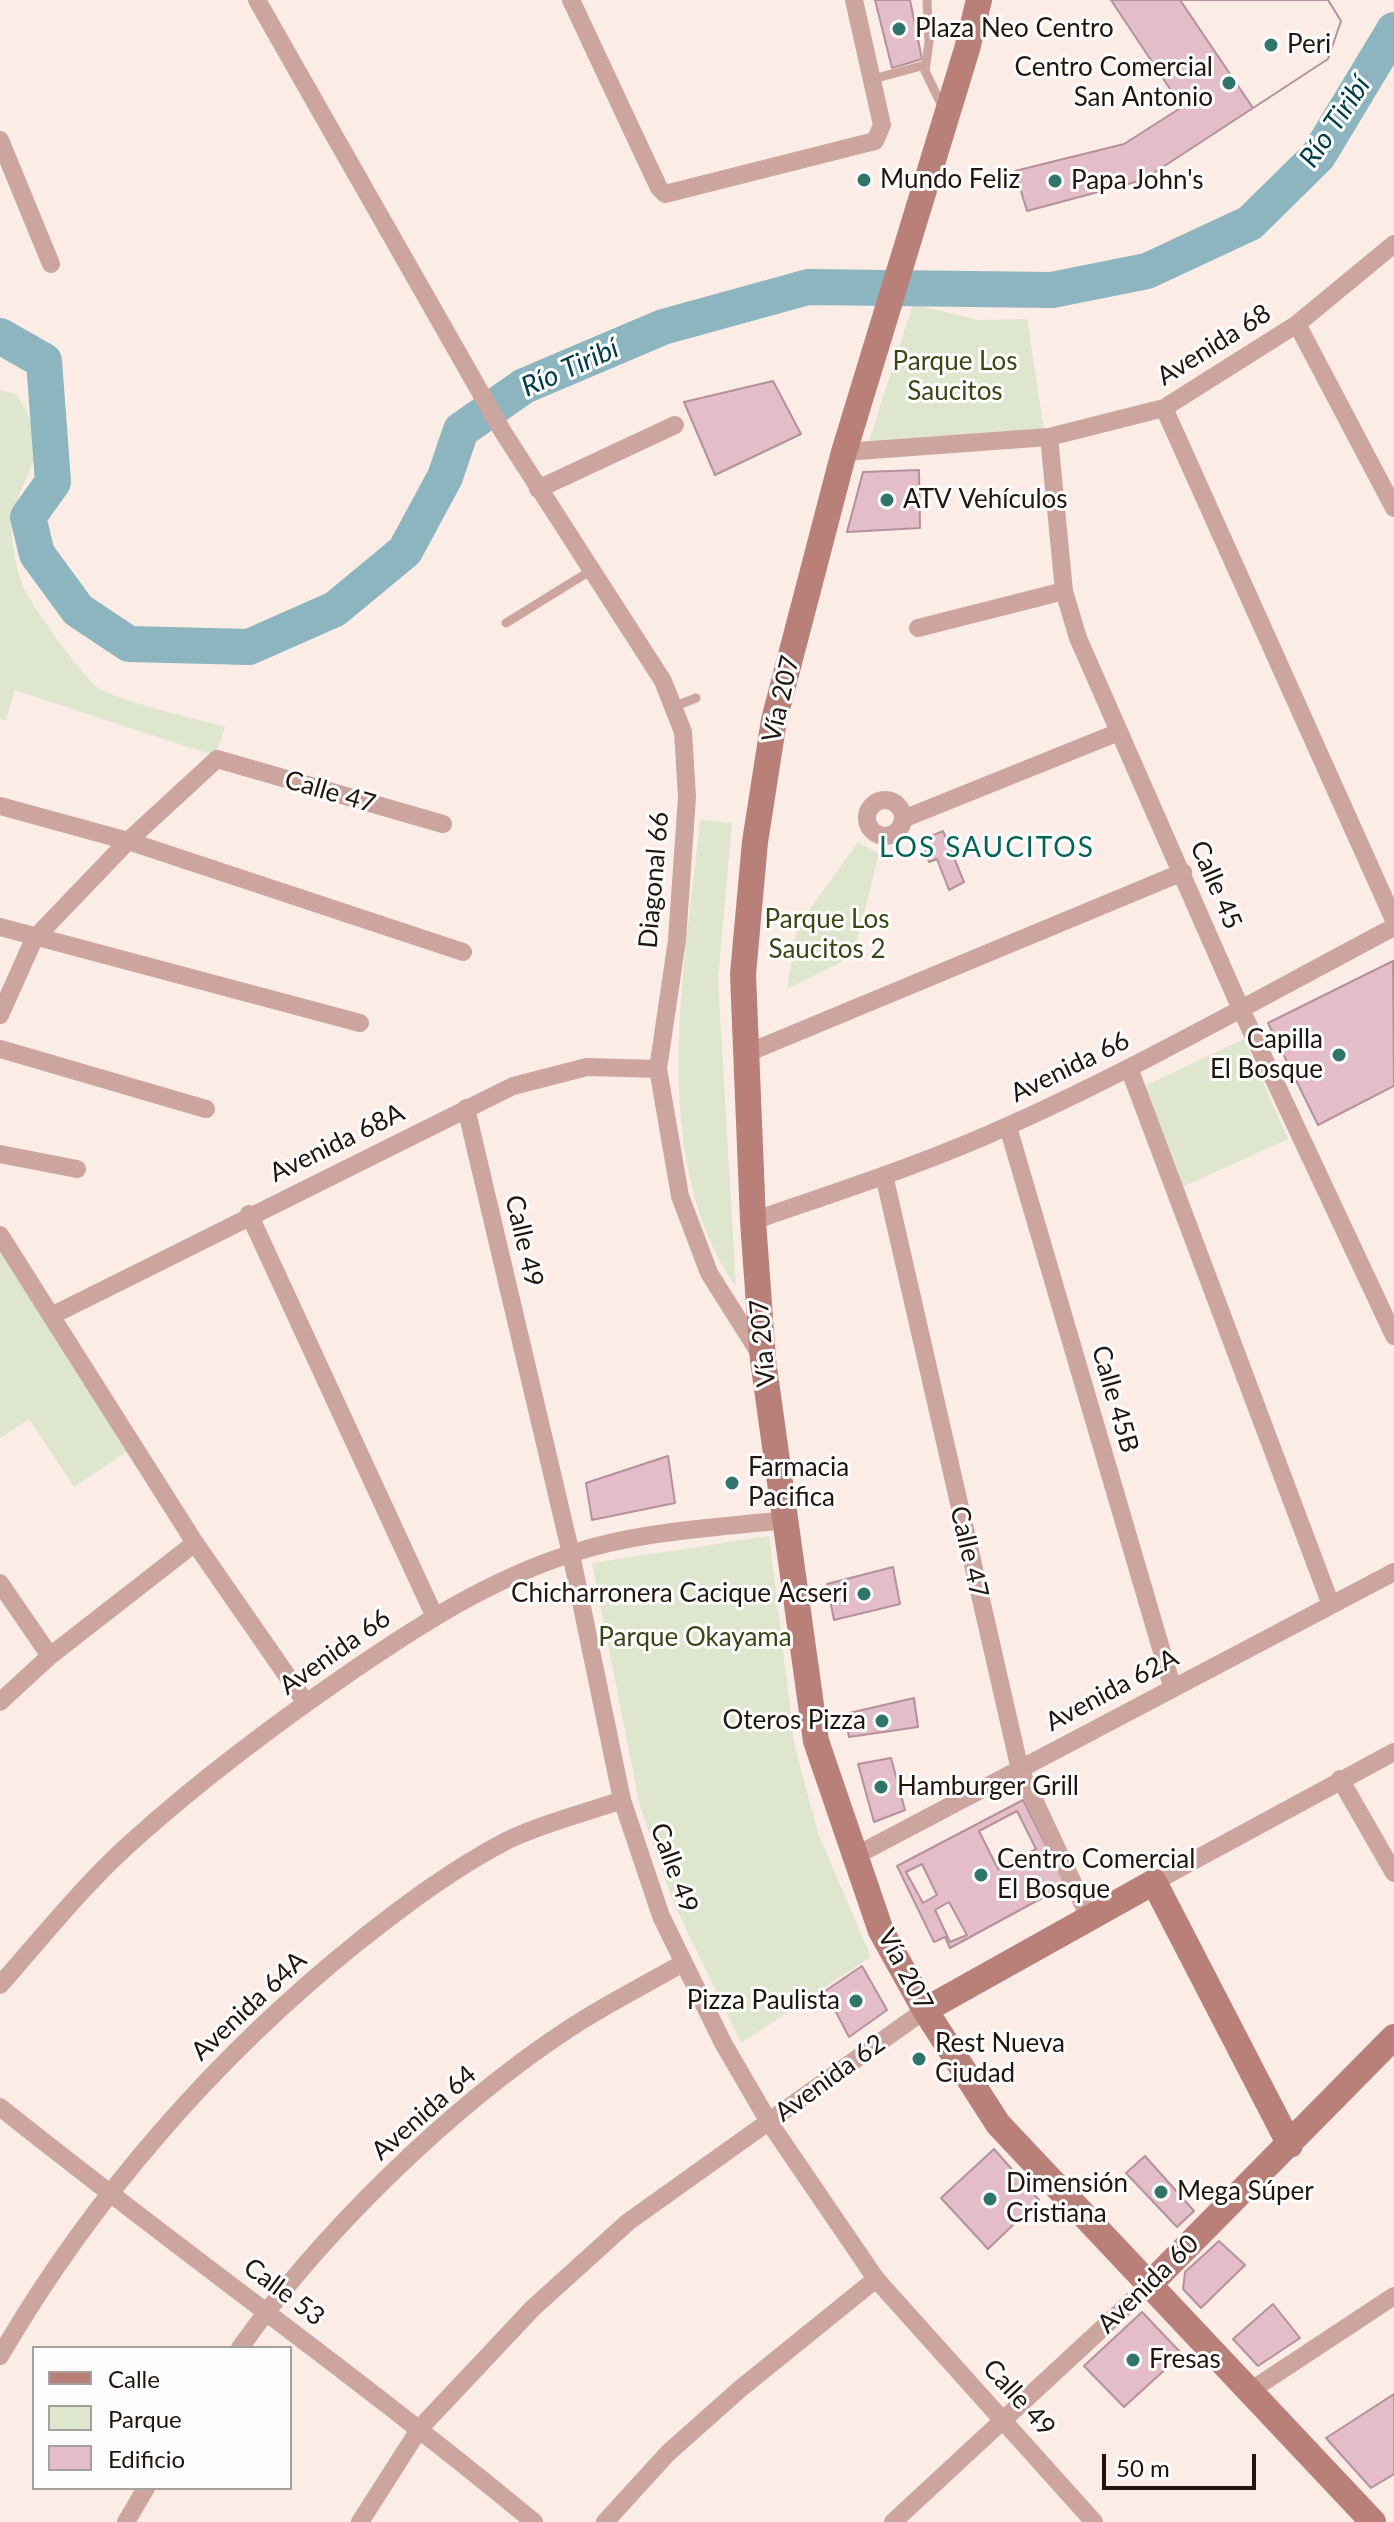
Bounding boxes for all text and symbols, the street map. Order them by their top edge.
place label: Plaza Neo Centro [915,13,1114,45]
marker: Plaza Neo Centro [890,20,908,38]
place label: Peri [1287,29,1331,61]
marker: Peri [1262,36,1280,54]
place label: Centro Comercial San Antonio [1015,52,1213,114]
water label: Río Tiribí [1292,70,1378,174]
marker: Centro Comercial San Antonio [1220,74,1238,92]
place label: Mundo Feliz [880,164,1020,196]
place label: Papa John's [1071,165,1204,197]
marker: Mundo Feliz [855,171,873,189]
marker: Papa John's [1046,172,1064,190]
street label: Avenida 68 [1151,298,1277,392]
water label: Río Tiribí [516,332,624,404]
park label: Parque Los Saucitos [893,346,1017,408]
place label: ATV Vehículos [903,484,1068,516]
marker: ATV Vehículos [878,491,896,509]
street label: Vía 207 [756,653,806,745]
street label: Calle 47 [281,764,379,820]
street label: Diagonal 66 [632,810,676,950]
district label: LOS SAUCITOS [879,831,1095,865]
street label: Calle 45 [1183,836,1249,934]
park label: Parque Los Saucitos 2 [765,904,889,966]
place label: Capilla El Bosque [1210,1024,1323,1086]
street label: Avenida 66 [1005,1025,1135,1109]
marker: Capilla El Bosque [1330,1046,1348,1064]
street label: Avenida 68A [265,1097,409,1189]
street label: Calle 49 [498,1192,550,1290]
street label: Vía 207 [744,1298,782,1388]
street label: Calle 45B [1085,1342,1145,1456]
place label: Farmacia Pacifica [748,1452,849,1514]
marker: Farmacia Pacifica [723,1474,741,1492]
street label: Calle 47 [943,1503,995,1601]
place label: Chicharronera Cacique Acseri [511,1578,848,1610]
marker: Chicharronera Cacique Acseri [855,1585,873,1603]
street label: Avenida 66 [273,1602,397,1702]
park label: Parque Okayama [598,1622,792,1654]
street label: Avenida 62A [1040,1642,1184,1738]
place label: Oteros Pizza [722,1705,866,1737]
marker: Oteros Pizza [873,1712,891,1730]
place label: Hamburger Grill [897,1771,1079,1803]
marker: Hamburger Grill [872,1778,890,1796]
street label: Calle 49 [643,1819,705,1917]
place label: Centro Comercial El Bosque [997,1844,1195,1906]
marker: Centro Comercial El Bosque [972,1866,990,1884]
street label: Vía 207 [871,1924,939,2016]
street label: Avenida 64A [185,1945,313,2067]
place label: Pizza Paulista [687,1985,840,2017]
marker: Pizza Paulista [847,1992,865,2010]
street label: Avenida 62 [769,2028,891,2128]
place label: Rest Nueva Ciudad [935,2028,1065,2090]
marker: Rest Nueva Ciudad [910,2050,928,2068]
street label: Avenida 64 [365,2059,483,2167]
place label: Dimensión Cristiana [1006,2168,1128,2230]
place label: Mega Súper [1177,2176,1314,2208]
marker: Mega Súper [1152,2183,1170,2201]
marker: Dimensión Cristiana [981,2190,999,2208]
street label: Avenida 60 [1091,2228,1205,2340]
street label: Calle 53 [237,2252,331,2332]
place label: Fresas [1149,2344,1221,2376]
legend [32,2346,292,2490]
marker: Fresas [1124,2351,1142,2369]
street label: Calle 49 [976,2353,1062,2443]
text: Calle [108,2364,160,2393]
text: Parque [108,2404,182,2433]
scale bar [1106,2438,1260,2488]
text: Edificio [108,2444,185,2473]
text: 50 m [1116,2453,1170,2482]

